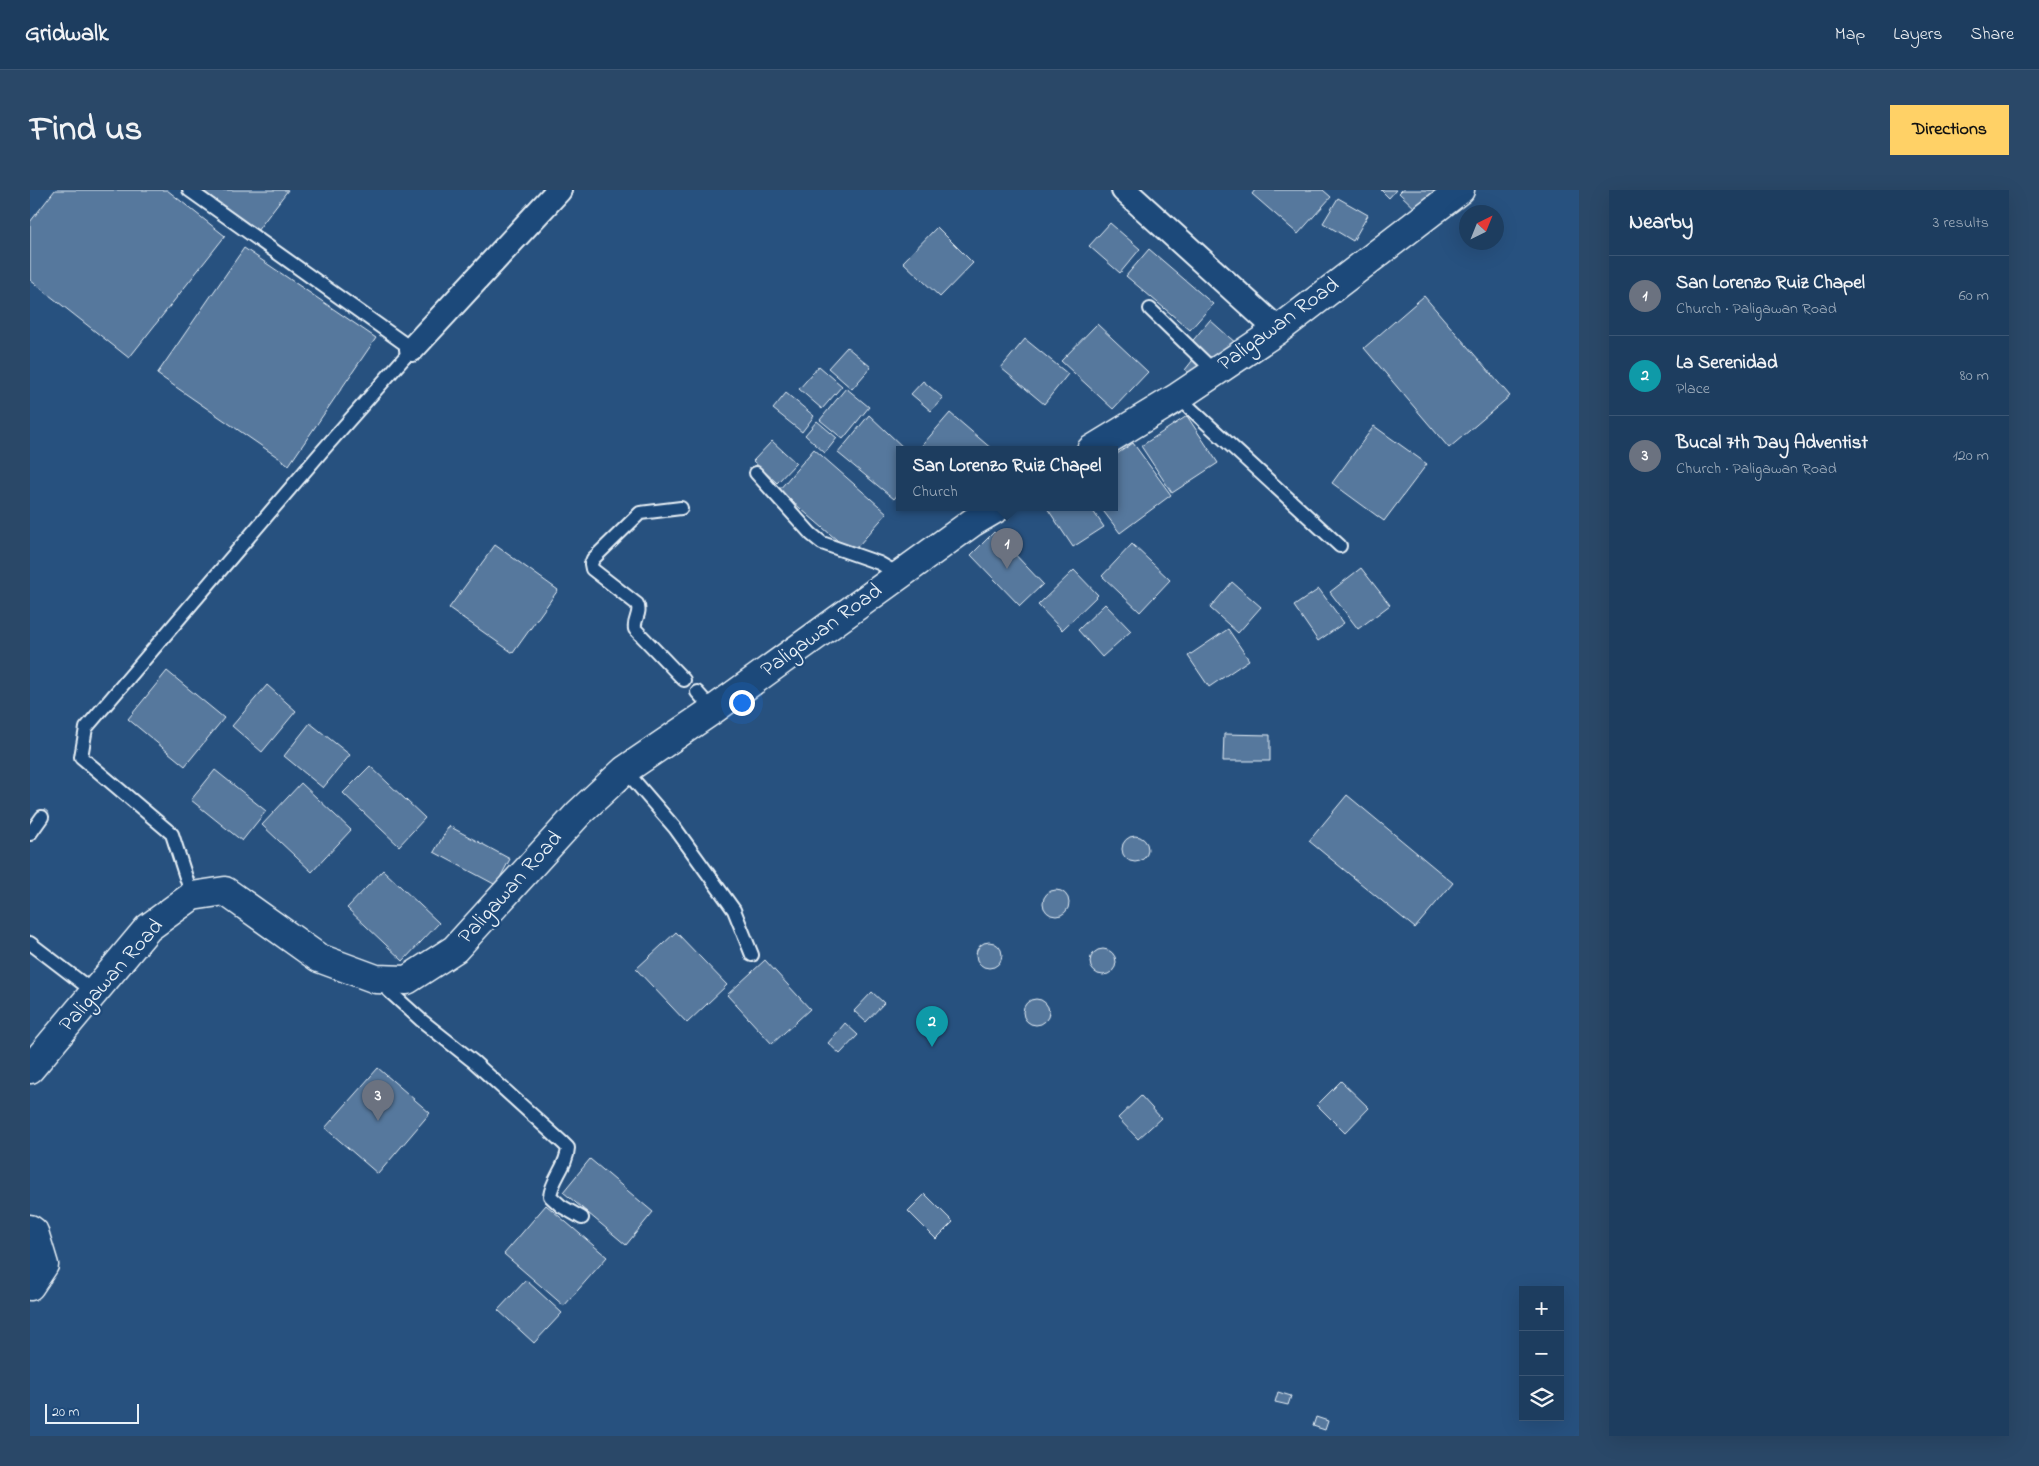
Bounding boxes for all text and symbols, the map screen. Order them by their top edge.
text: Gridwalk [25,17,109,52]
text: Map [1835,22,1865,48]
text: Layers [1893,22,1943,48]
text: Share [1971,22,2014,48]
text: Find us [30,105,142,156]
button: Directions [1890,105,2009,155]
north arrow [1459,205,1504,250]
text: Nearby [1629,208,1693,238]
text: 3 results [1933,211,1989,235]
street label: Paligawan Road [1212,270,1347,381]
text: San Lorenzo Ruiz Chapel [1676,270,1865,297]
text: 1 [1642,284,1648,308]
text: 60 m [1959,284,1989,308]
text: Church · Paligawan Road [1676,297,1837,321]
text: La Serenidad [1676,350,1778,377]
text: 2 [1641,364,1649,388]
text: 80 m [1960,364,1989,388]
text: Place [1676,377,1710,401]
text: Bucal 7th Day Adventist [1676,430,1868,457]
text: 3 [1642,444,1648,468]
text: 120 m [1953,444,1989,468]
popup [896,446,1118,511]
text: San Lorenzo Ruiz Chapel [912,453,1102,480]
text: Church · Paligawan Road [1676,457,1837,481]
text: Church [912,480,958,504]
pin: 1 [991,528,1023,569]
street label: Paligawan Road [755,576,890,687]
your location [729,690,755,716]
street label: Paligawan Road [451,824,572,953]
street label: Paligawan Road [52,912,173,1041]
pin: 2 [916,1006,948,1047]
pin: 3 [362,1080,394,1121]
map controls [1519,1286,1564,1421]
button: + [1519,1286,1564,1331]
button: − [1519,1331,1564,1376]
button: layers [1519,1376,1564,1421]
scale bar [45,1401,139,1424]
text: 20 m [52,1402,79,1423]

